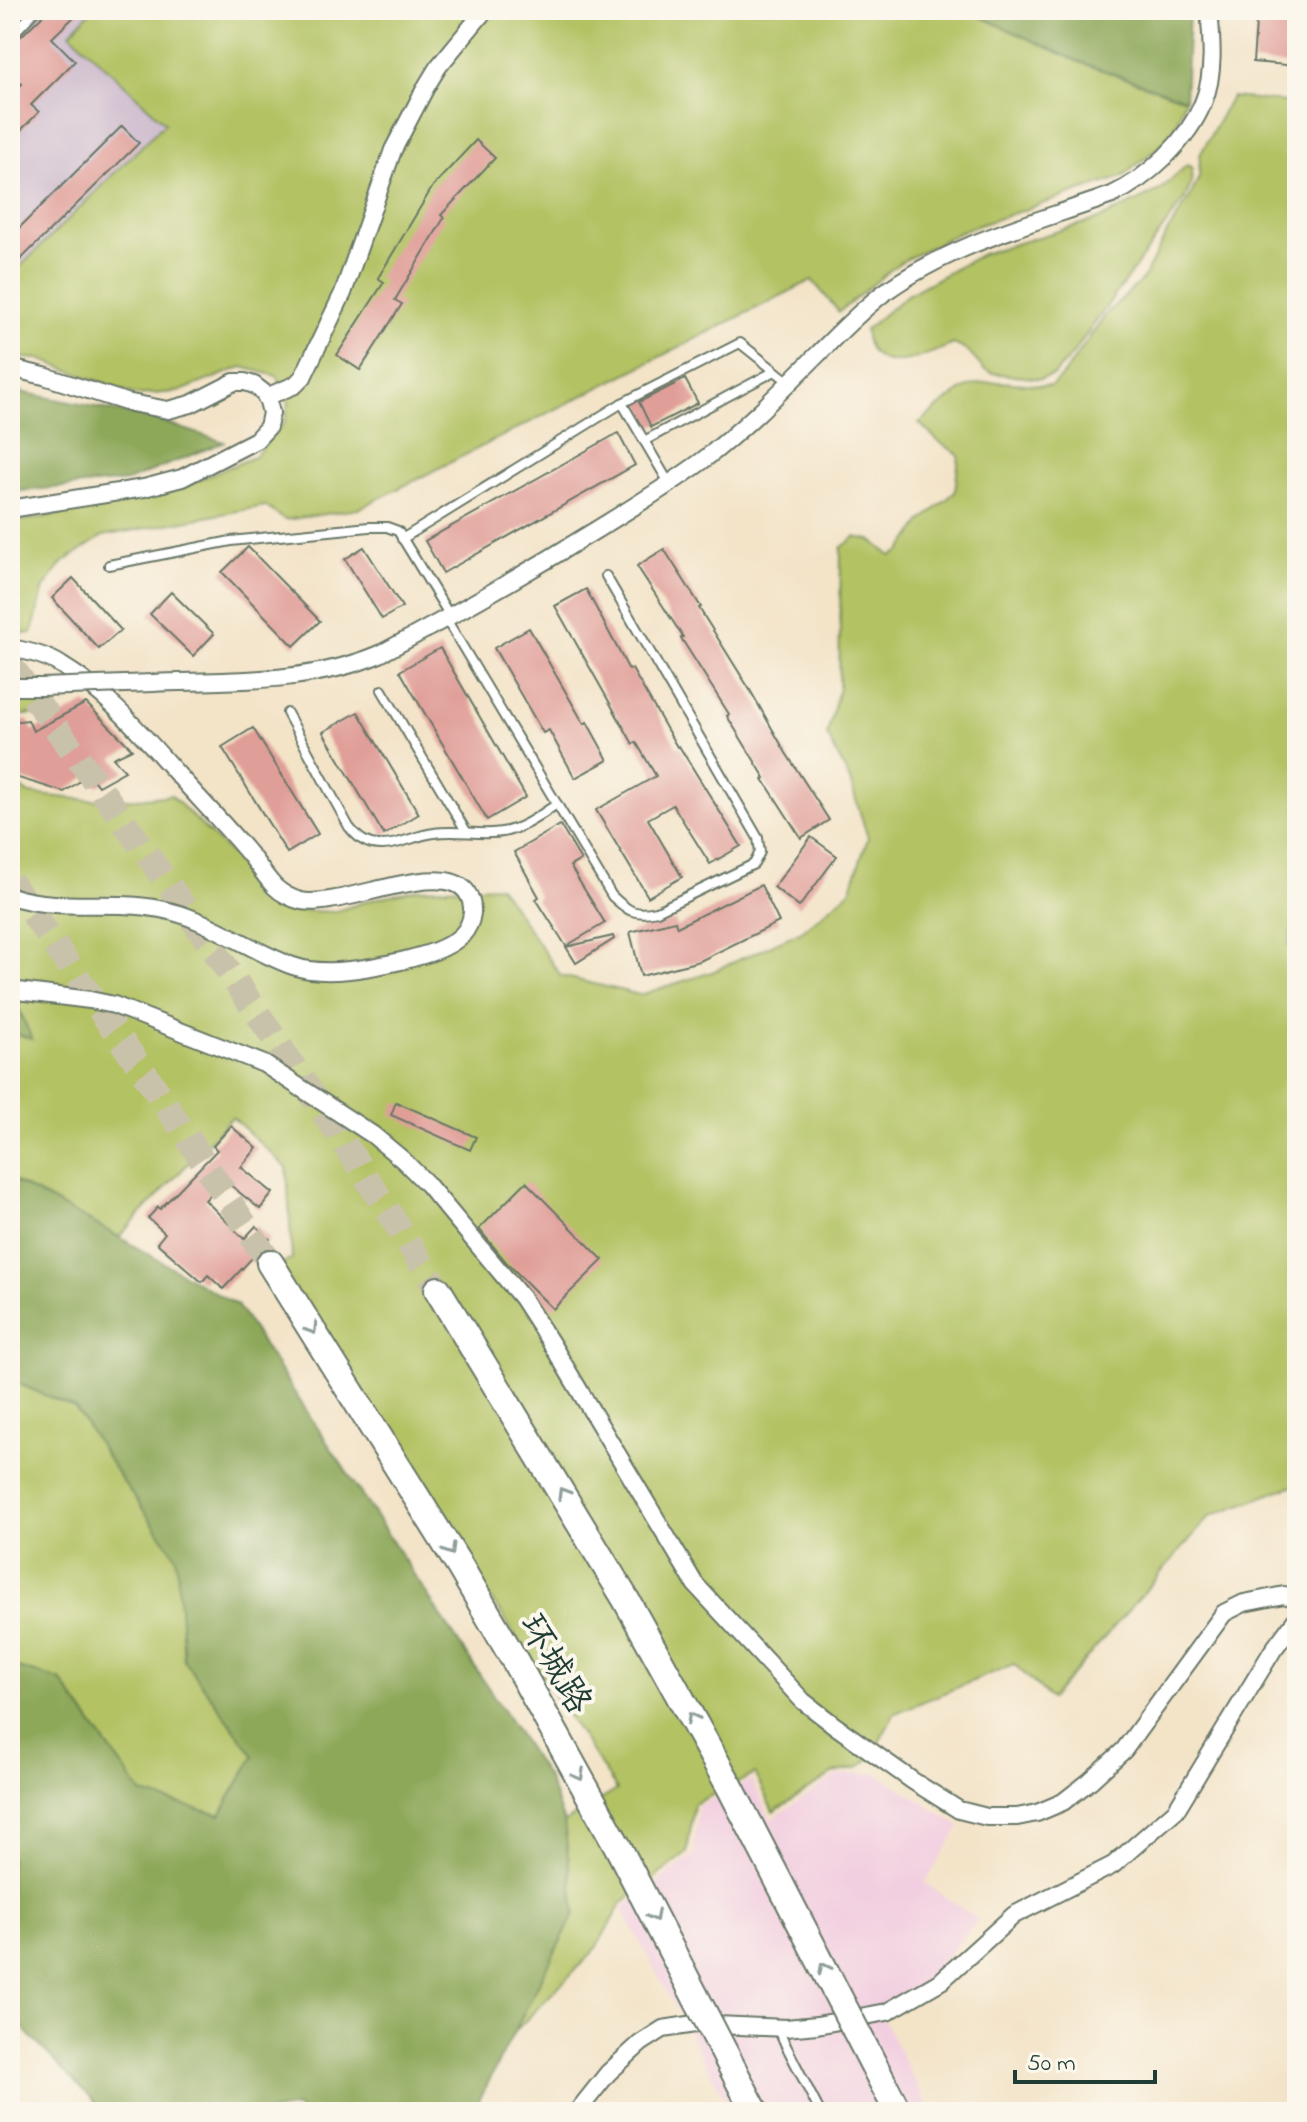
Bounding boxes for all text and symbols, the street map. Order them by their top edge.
one-way arrow [302,1321,317,1335]
one-way arrow [557,1487,573,1502]
one-way arrow [440,1541,455,1556]
street label: 环城路 [503,1605,603,1725]
one-way arrow [687,1712,702,1726]
one-way arrow [569,1767,584,1782]
one-way arrow [645,1908,660,1923]
one-way arrow [819,1961,834,1976]
scale bar [1015,2034,1155,2084]
text: 50 m [1027,2047,1076,2082]

